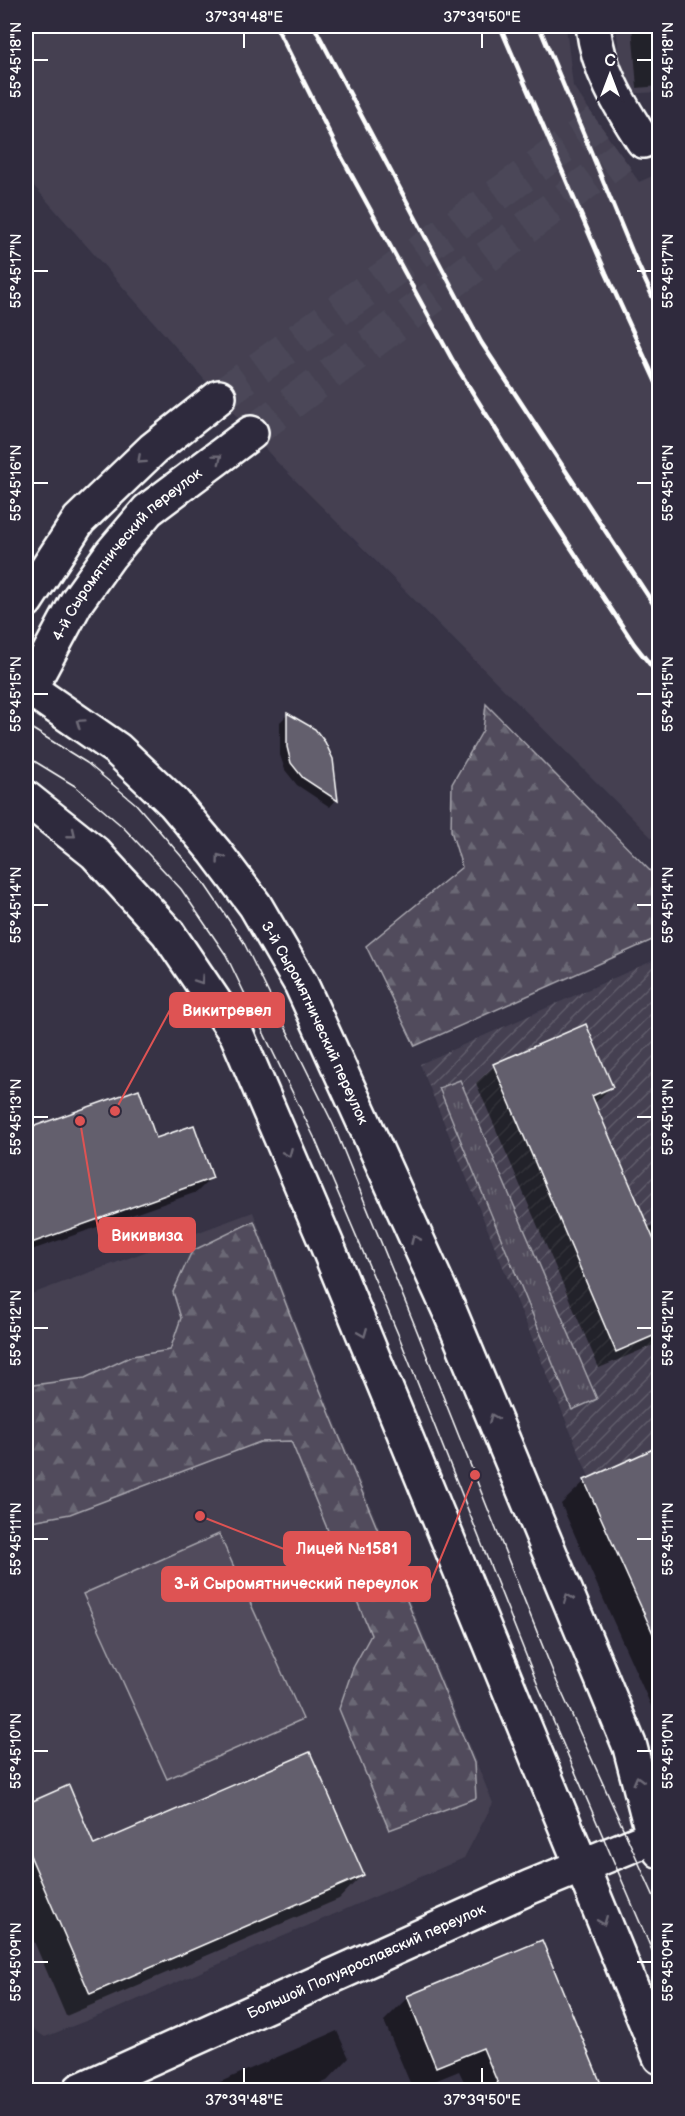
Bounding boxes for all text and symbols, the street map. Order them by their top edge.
text: 37°39'48"E [205,8,283,27]
text: 37°39'50"E [443,8,521,27]
text: 55°45'18"N [7,22,26,98]
text: 55°45'18"N [659,22,678,98]
north arrow [580,45,640,105]
text: С [604,52,616,71]
text: 55°45'17"N [7,233,26,309]
text: 55°45'17"N [659,233,678,309]
text: 55°45'16"N [7,445,26,521]
text: 55°45'16"N [659,445,678,521]
one-way arrow [137,453,148,464]
one-way arrow [211,454,222,465]
street label: 4-й Сыромятнический переулок [48,464,206,644]
text: 55°45'15"N [7,656,26,732]
text: 55°45'15"N [659,656,678,732]
one-way arrow [76,719,87,730]
one-way arrow [65,827,76,838]
one-way arrow [216,854,227,865]
text: 55°45'14"N [7,867,26,943]
text: 55°45'14"N [659,867,678,943]
street label: 3-й Сыромятнический переулок [257,918,373,1128]
one-way arrow [193,973,204,984]
callout: Викитревел [170,993,284,1027]
text: Викитревел [182,1002,272,1021]
text: 55°45'13"N [7,1079,26,1155]
text: 55°45'13"N [659,1079,678,1155]
one-way arrow [281,1146,293,1157]
callout: Викивиза [99,1218,195,1252]
text: Викивиза [111,1227,183,1246]
one-way arrow [411,1235,423,1246]
text: 55°45'12"N [7,1290,26,1366]
text: 55°45'12"N [659,1290,678,1366]
one-way arrow [356,1327,368,1338]
one-way arrow [489,1413,501,1424]
text: 55°45'11"N [7,1502,26,1576]
text: 55°45'11"N [659,1502,678,1576]
callout: Лицей №1581 [284,1532,410,1566]
text: Лицей №1581 [295,1540,398,1559]
callout: 3-й Сыромятнический переулок [162,1567,430,1601]
text: 3-й Сыромятнический переулок [174,1575,418,1594]
one-way arrow [563,1594,575,1605]
text: 55°45'10"N [7,1713,26,1789]
text: 55°45'10"N [659,1713,678,1789]
one-way arrow [633,1775,646,1785]
street label: Большой Полуярославский переулок [244,1899,488,2023]
one-way arrow [596,1915,608,1926]
text: 55°45'09"N [7,1922,26,2002]
text: 55°45'09"N [659,1922,678,2002]
text: 37°39'48"E [205,2091,283,2110]
text: 37°39'50"E [443,2091,521,2110]

